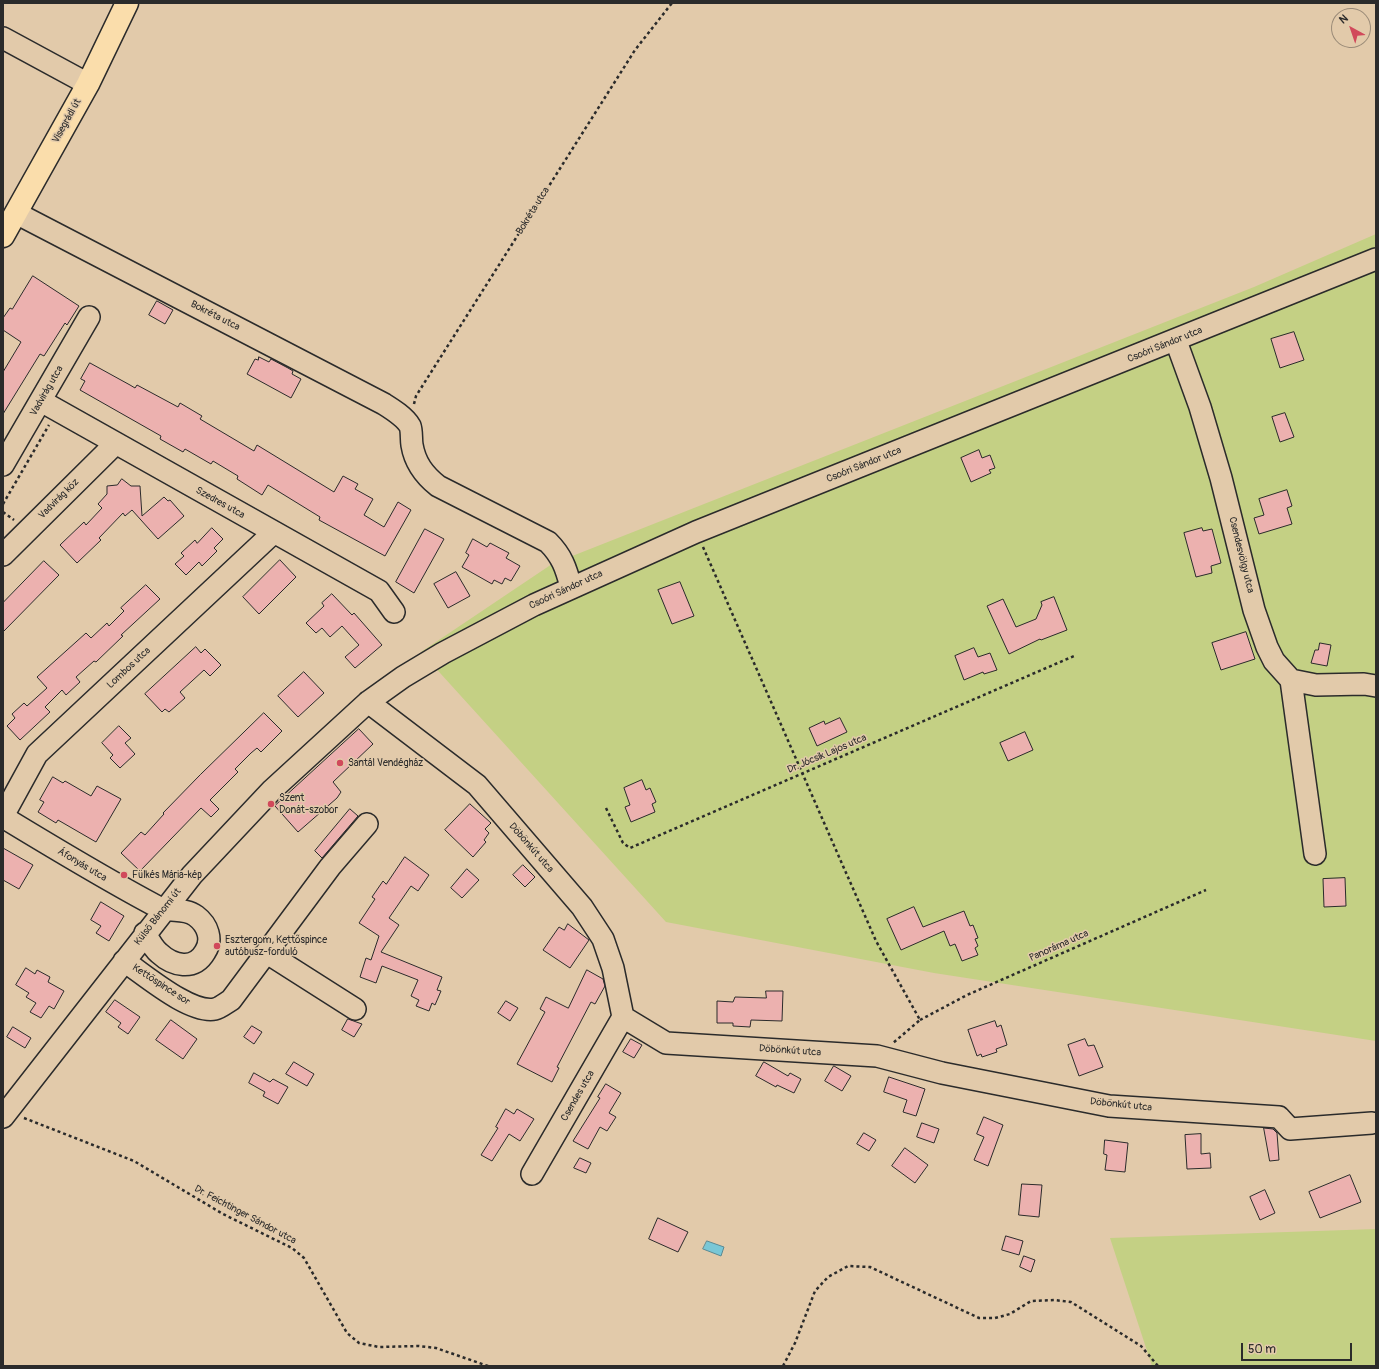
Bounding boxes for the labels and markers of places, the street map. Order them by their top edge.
place label: Santál Vendégház [348,757,423,769]
marker: Santál Vendégház [335,758,345,768]
place label: Szent Donát-szobor [279,792,338,816]
marker: Szent Donát-szobor [266,799,276,809]
place label: Fülkés Mária-kép [132,869,202,881]
marker: Fülkés Mária-kép [119,870,129,880]
place label: Esztergom, Kettőspince autóbusz-forduló [225,934,327,958]
marker: Esztergom, Kettőspince autóbusz-forduló [212,941,222,951]

